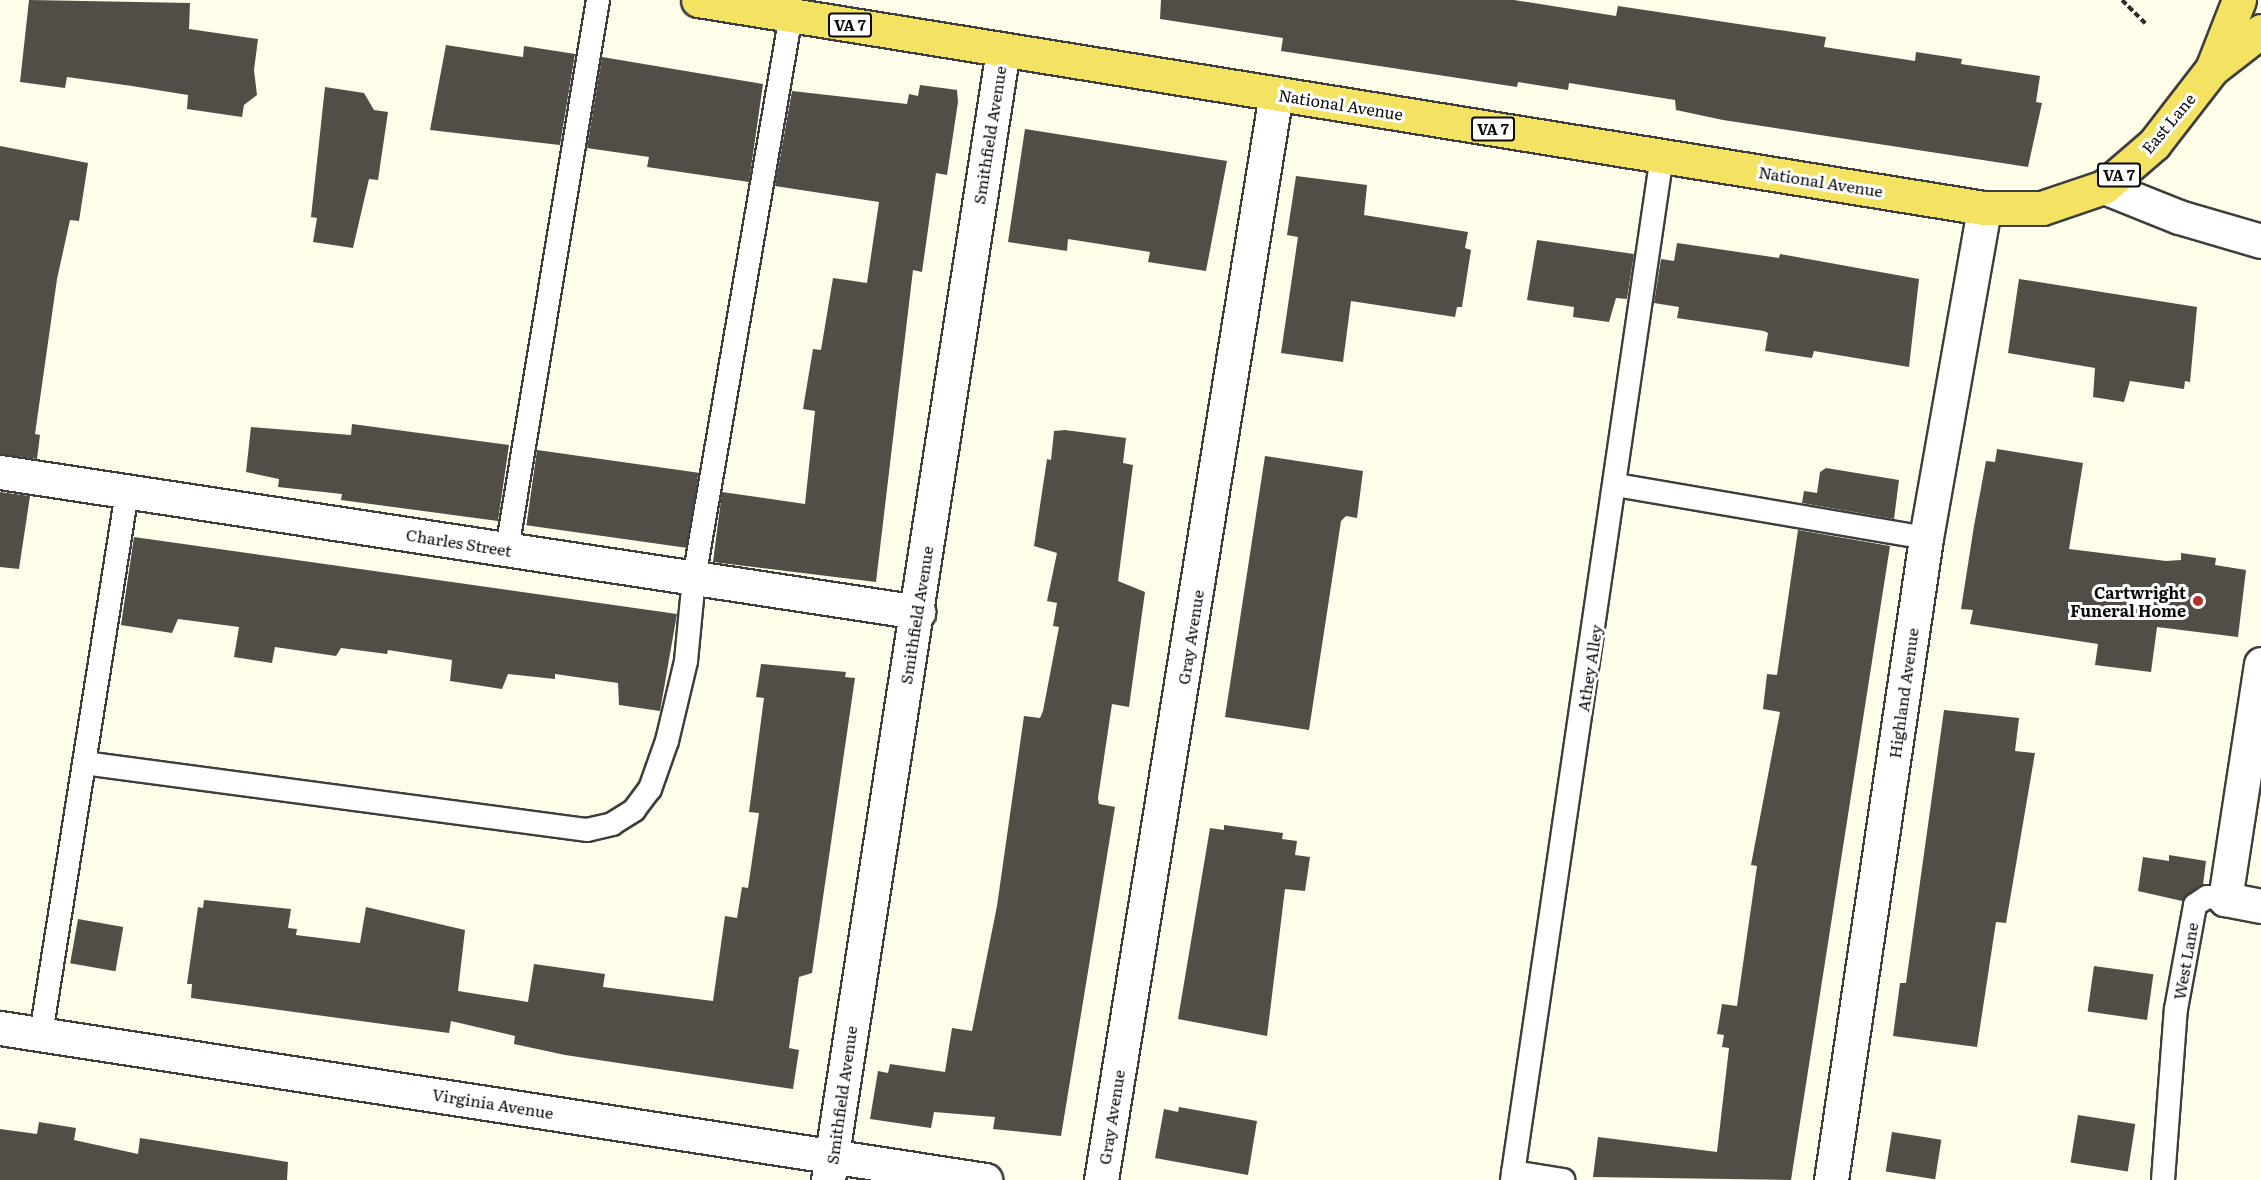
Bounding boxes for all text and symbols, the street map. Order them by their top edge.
road number: VA 7 [828,13,872,37]
street label: Smithfield Avenue [969,65,1009,205]
street label: National Avenue [1277,85,1405,123]
street label: East Lane [2137,89,2199,157]
road number: VA 7 [1470,117,1516,141]
street label: National Avenue [1757,162,1885,200]
road number: VA 7 [2096,163,2142,187]
street label: Charles Street [405,524,513,560]
street label: Smithfield Avenue [896,545,936,685]
place label: Cartwright Funeral Home [2070,582,2186,620]
street label: Gray Avenue [1173,588,1207,686]
marker: Cartwright Funeral Home [2191,594,2205,608]
street label: Athey Alley [1573,623,1605,713]
street label: Highland Avenue [1884,627,1922,759]
street label: West Lane [2169,921,2201,1001]
street label: Smithfield Avenue [822,1024,860,1166]
street label: Gray Avenue [1094,1068,1128,1166]
street label: Virginia Avenue [431,1084,555,1122]

